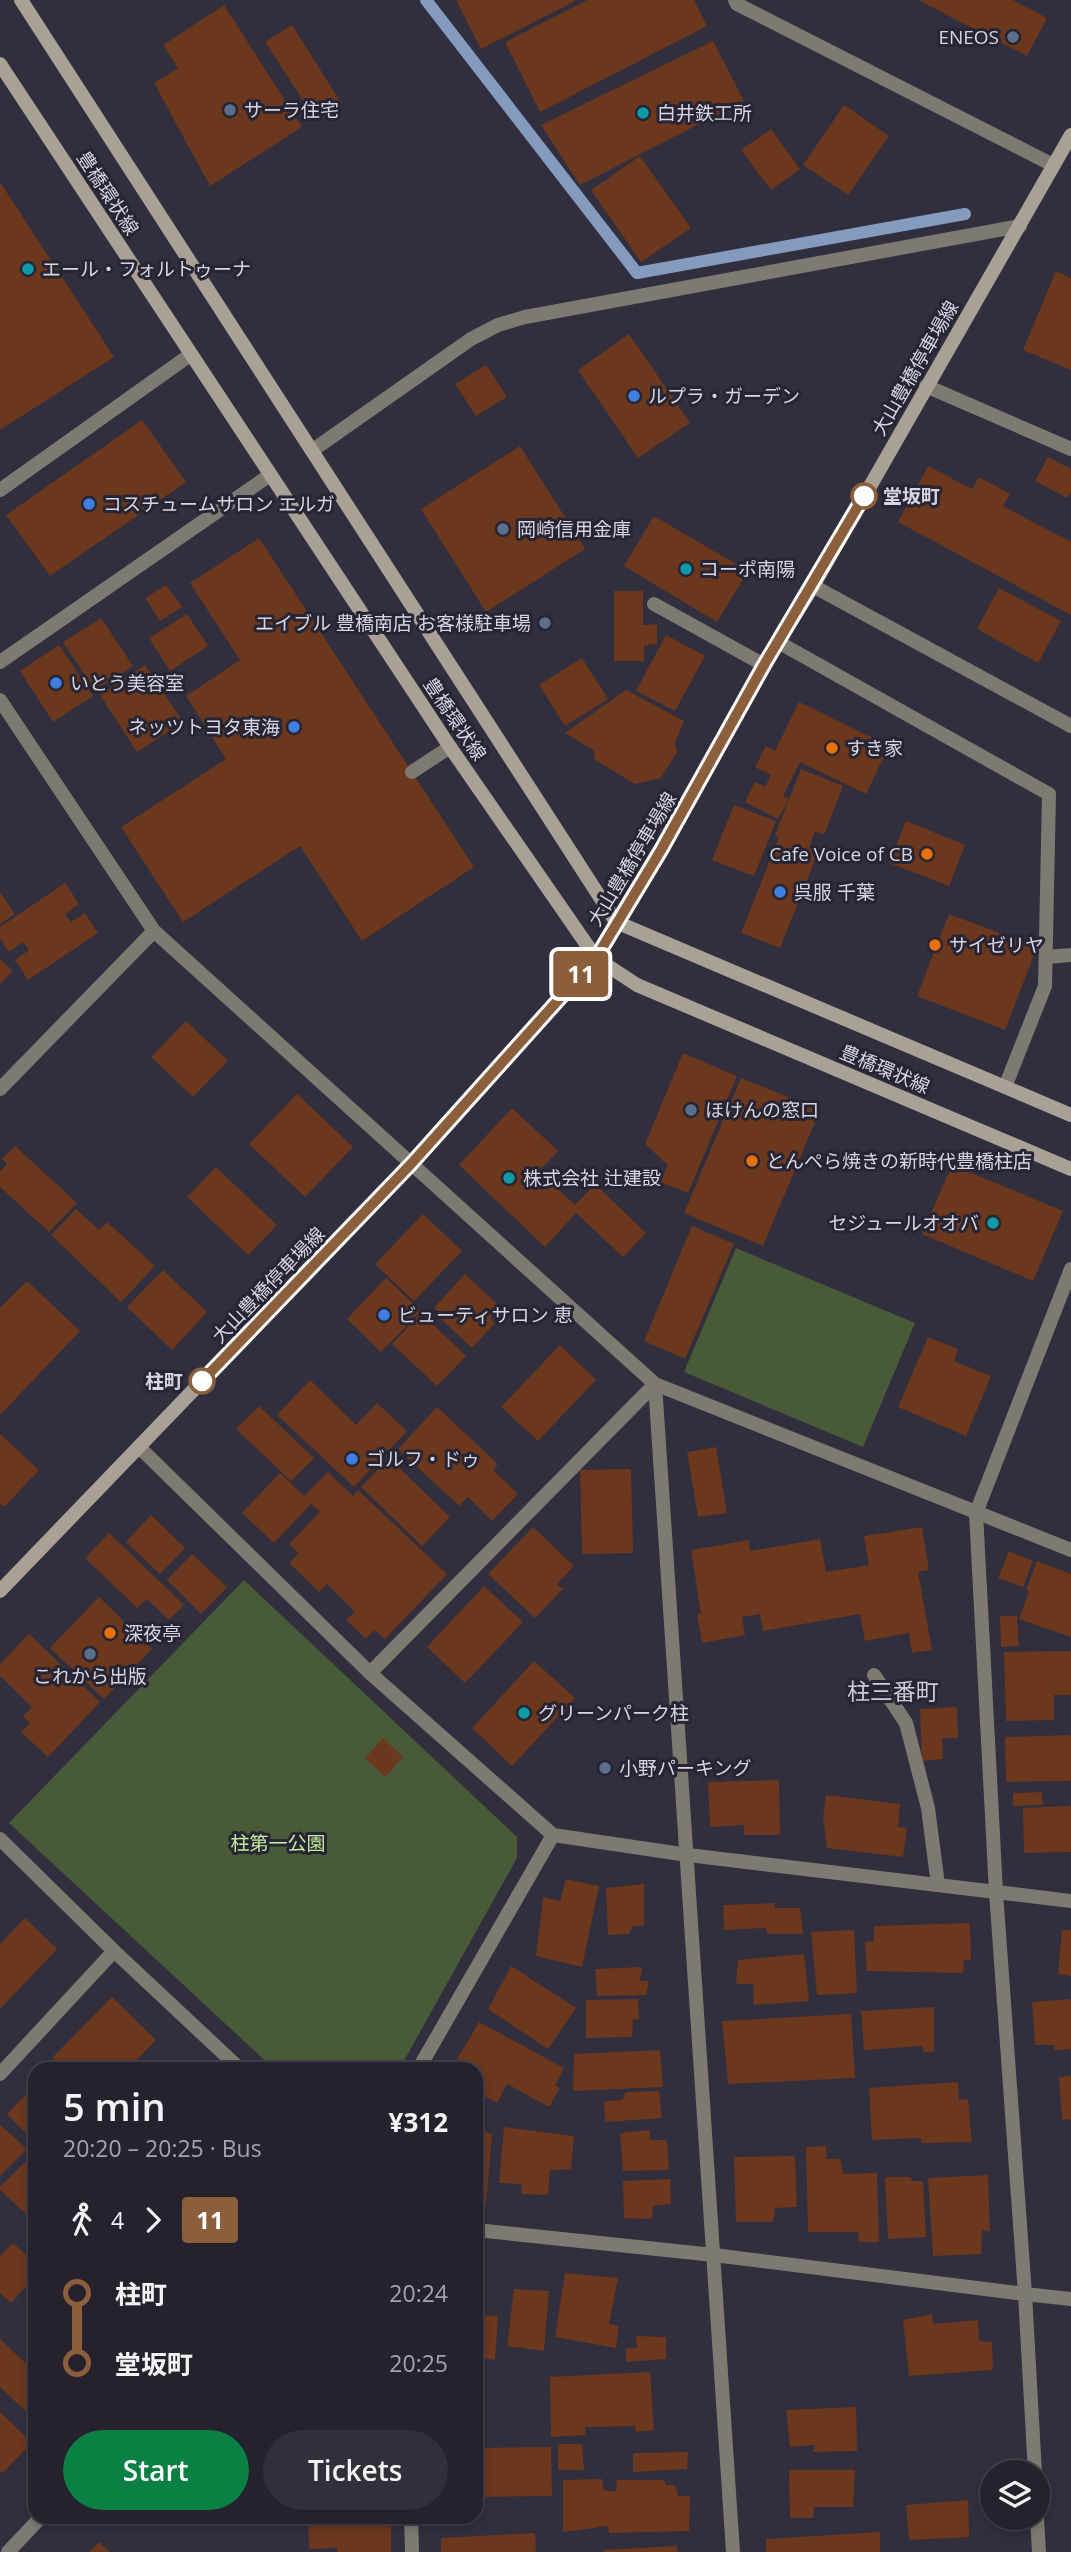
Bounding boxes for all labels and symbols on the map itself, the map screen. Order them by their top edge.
place label: ENEOS [938,24,999,50]
marker: ENEOS [1005,29,1021,45]
place label: サーラ住宅 [244,97,339,123]
place label: 白井鉄工所 [657,100,752,126]
marker: サーラ住宅 [222,102,238,118]
marker: 白井鉄工所 [635,105,651,121]
street label: 豊橋環状線 [71,146,145,240]
place label: エール・フォルトゥーナ [42,256,251,282]
marker: エール・フォルトゥーナ [20,261,36,277]
street label: 大山豊橋停車場線 [866,296,964,440]
place label: ルプラ・ガーデン [648,383,800,409]
marker: ルプラ・ガーデン [626,388,642,404]
marker: 堂坂町 [851,483,877,509]
place label: 堂坂町 [883,483,940,509]
place label: コスチュームサロン エルガ [103,491,335,517]
marker: コスチュームサロン エルガ [81,496,97,512]
place label: 岡崎信用金庫 [517,516,631,542]
marker: 岡崎信用金庫 [495,521,511,537]
place label: コーポ南陽 [700,556,795,582]
marker: コーポ南陽 [678,561,694,577]
place label: エイブル 豊橋南店 お客様駐車場 [255,610,531,636]
marker: エイブル 豊橋南店 お客様駐車場 [537,615,553,631]
place label: いとう美容室 [70,670,184,696]
street label: 豊橋環状線 [418,672,492,766]
marker: いとう美容室 [48,675,64,691]
place label: ネッツトヨタ東海 [128,714,280,740]
marker: ネッツトヨタ東海 [286,719,302,735]
place label: すき家 [846,735,903,761]
marker: すき家 [824,740,840,756]
street label: 大山豊橋停車場線 [582,787,682,931]
place label: Cafe Voice of CB [769,841,913,867]
marker: Cafe Voice of CB [919,846,935,862]
place label: 呉服 千葉 [794,879,875,905]
marker: 呉服 千葉 [772,884,788,900]
place label: サイゼリヤ [949,932,1044,958]
marker: サイゼリヤ [927,937,943,953]
line badge: 11 [550,951,612,997]
street label: 豊橋環状線 [836,1038,934,1100]
place label: ほけんの窓口 [705,1097,819,1123]
marker: ほけんの窓口 [683,1102,699,1118]
place label: とんぺら焼きの新時代豊橋柱店 [766,1148,1032,1174]
marker: とんぺら焼きの新時代豊橋柱店 [744,1153,760,1169]
place label: 株式会社 辻建設 [523,1165,661,1191]
marker: 株式会社 辻建設 [501,1170,517,1186]
place label: セジュールオオバ [828,1210,979,1236]
marker: セジュールオオバ [985,1215,1001,1231]
street label: 大山豊橋停車場線 [206,1221,330,1349]
place label: ビューティサロン 恵 [398,1302,573,1328]
marker: ビューティサロン 恵 [376,1307,392,1323]
place label: 柱町 [145,1368,183,1394]
marker: 柱町 [189,1368,215,1394]
place label: ゴルフ・ドゥ [366,1446,480,1472]
marker: ゴルフ・ドゥ [344,1451,360,1467]
place label: 深夜亭 [124,1620,181,1646]
marker: 深夜亭 [102,1625,118,1641]
marker: これから出版 [82,1646,98,1662]
place label: これから出版 [33,1663,147,1689]
district label: 柱三番町 [847,1675,939,1707]
place label: グリーンパーク柱 [538,1700,689,1726]
marker: グリーンパーク柱 [516,1705,532,1721]
place label: 小野パーキング [619,1755,751,1781]
marker: 小野パーキング [597,1760,613,1776]
park label: 柱第一公園 [230,1830,326,1856]

